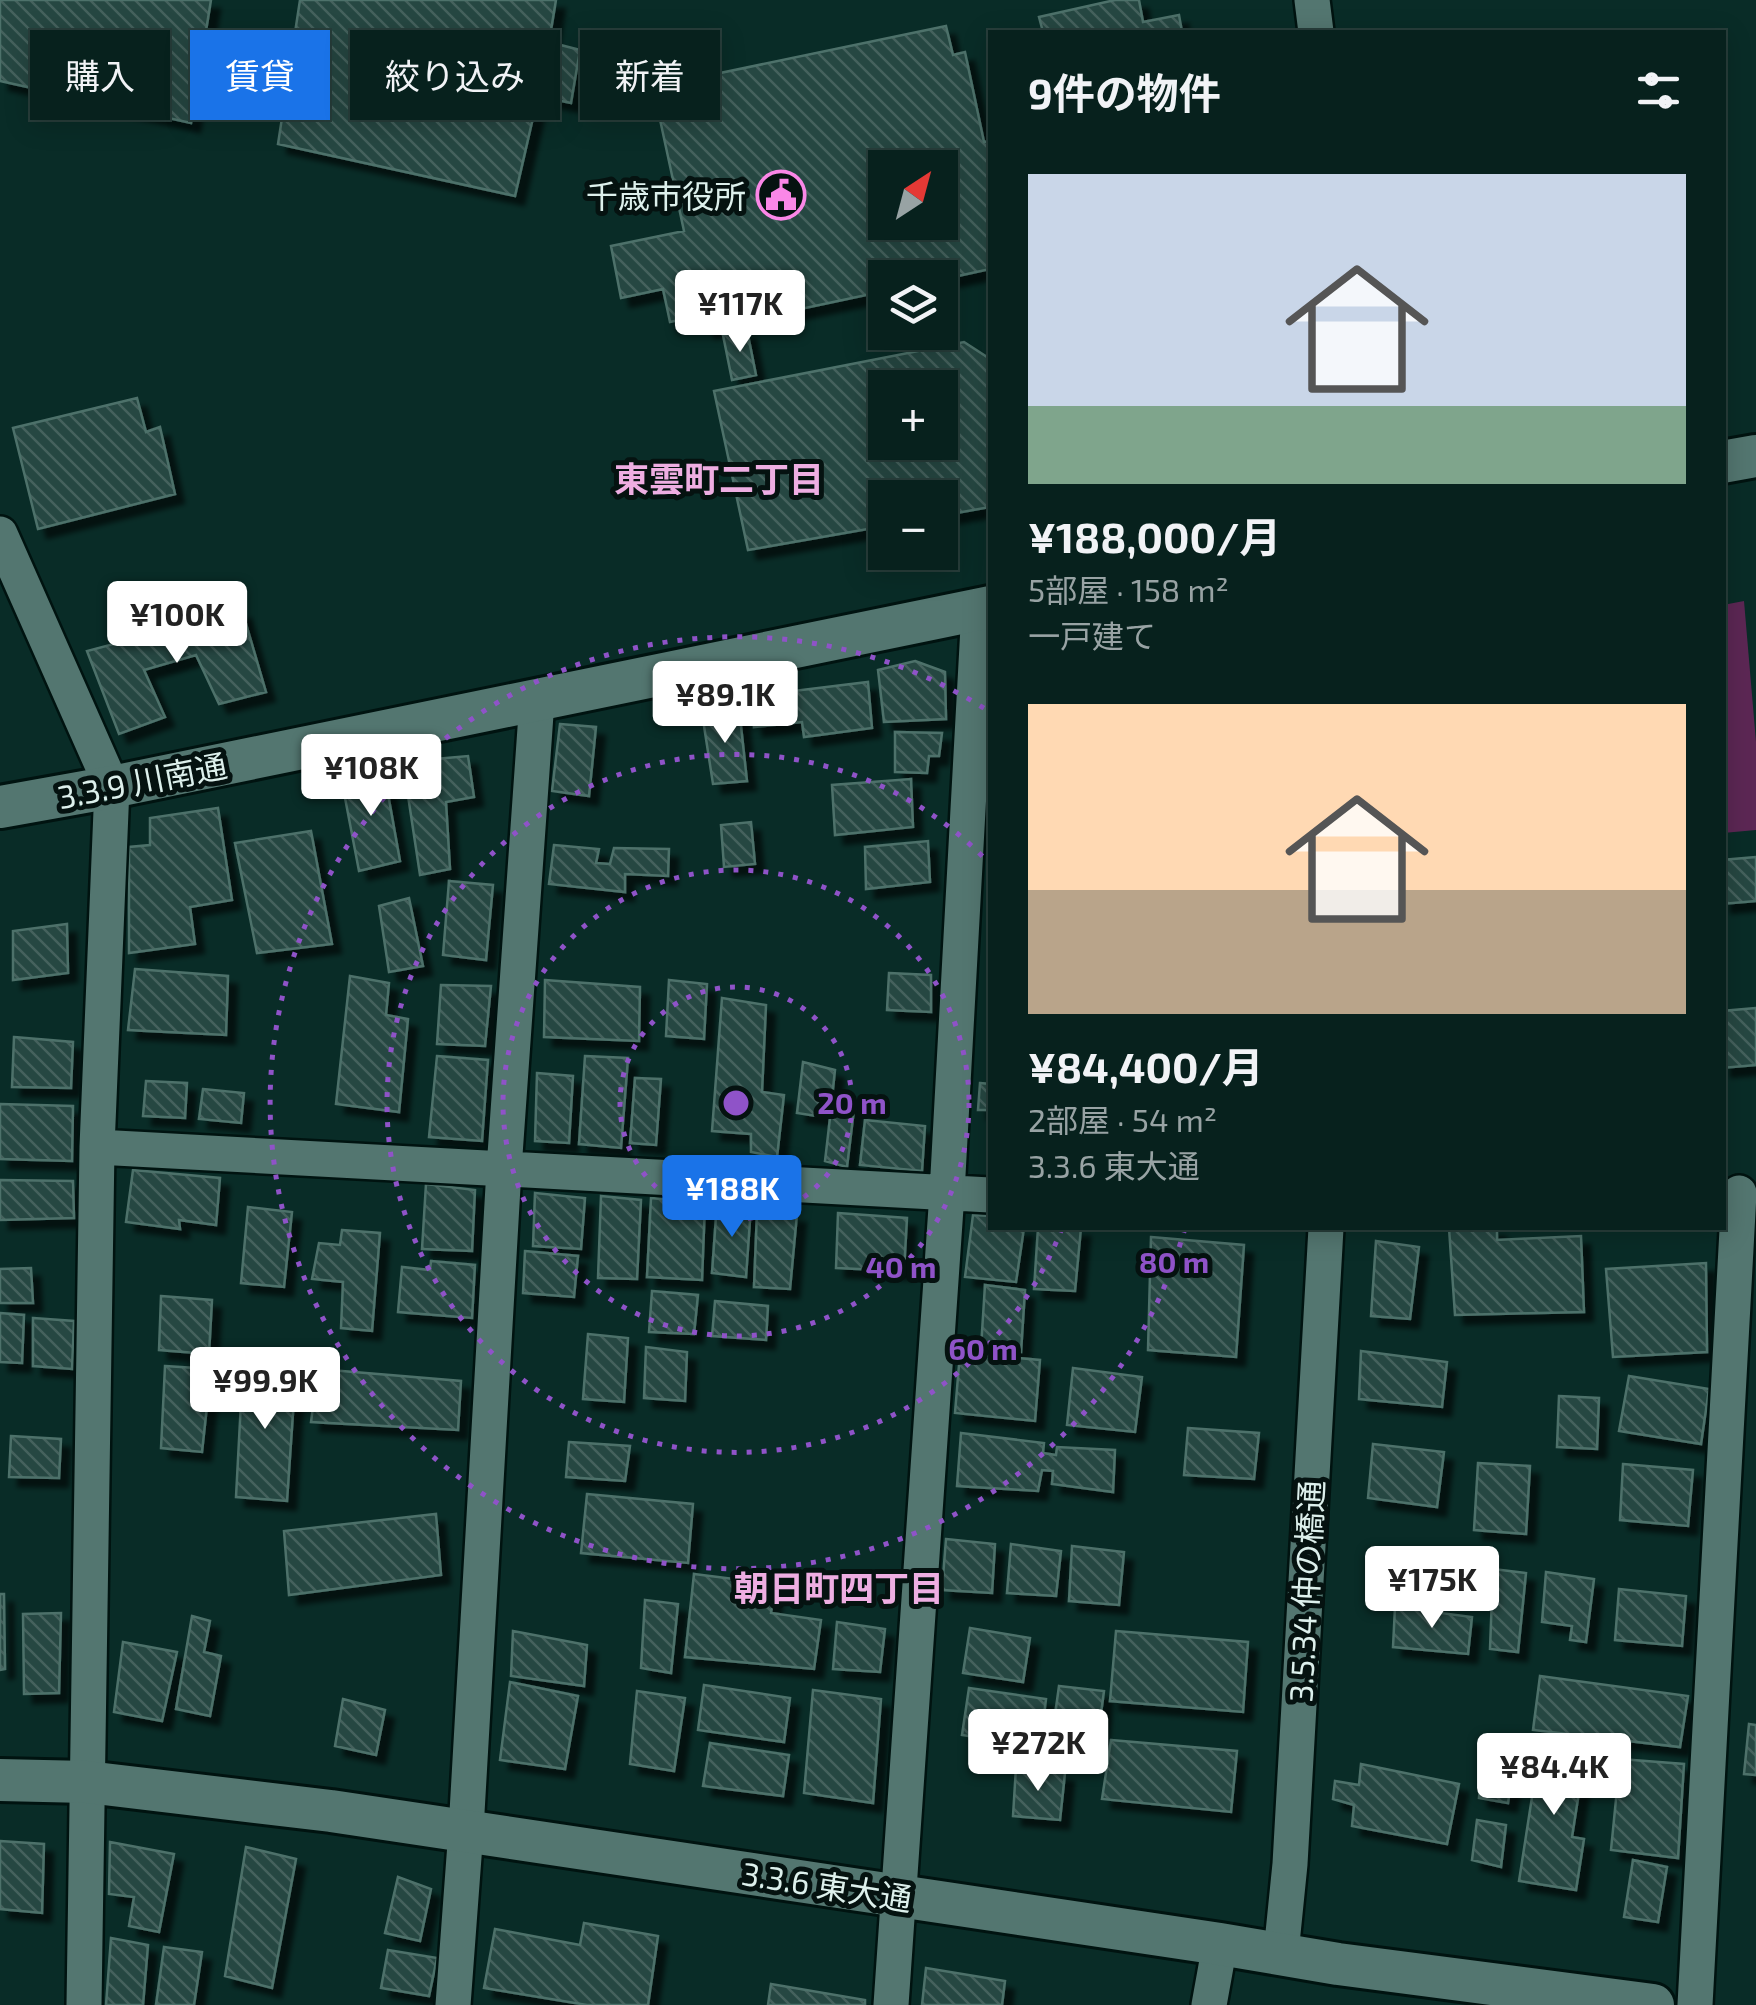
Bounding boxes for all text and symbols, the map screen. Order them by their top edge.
chip: 購入 [30,30,170,120]
chip: 賃貸 [190,30,330,120]
chip: 絞り込み [350,30,560,120]
chip: 新着 [580,30,720,120]
icon: filters [1631,63,1686,118]
text: 9件の物件 [1028,67,1221,117]
north arrow [868,150,958,240]
map controls [868,150,958,570]
public building icon: 千歳市役所 [755,169,807,221]
place label: 千歳市役所 [586,176,746,214]
icon: home [1267,239,1447,419]
button: layers [868,260,958,350]
pin: ¥117K [670,270,810,355]
text: ¥117K [697,283,783,321]
button: + [868,370,958,460]
district label: 東雲町二丁目 [614,457,824,499]
button: − [868,480,958,570]
text: ¥188,000/月 [1028,511,1281,561]
text: 5部屋 · 158 m² [1028,570,1229,608]
pin: ¥100K [107,581,247,666]
text: ¥100K [129,594,225,632]
text: 一戸建て [1028,616,1156,654]
pin: ¥89.1K [644,661,806,746]
text: ¥89.1K [675,674,775,712]
pin: ¥108K [301,734,441,819]
street label: 3.3.9 川南通 [54,745,230,815]
text: ¥108K [323,747,419,785]
icon: home [1267,769,1447,949]
text: ¥84,400/月 [1028,1041,1264,1091]
text: 20 m [817,1084,887,1120]
centre of rings [718,1085,754,1121]
text: 2部屋 · 54 m² [1028,1100,1217,1138]
text: 3.3.6 東大通 [1028,1146,1200,1184]
pin: ¥188K [662,1155,802,1240]
text: ¥188K [684,1168,780,1206]
text: 80 m [1139,1243,1209,1279]
text: 40 m [866,1248,936,1284]
text: 60 m [948,1330,1018,1366]
pin: ¥99.9K [184,1347,346,1432]
text: ¥99.9K [212,1360,318,1398]
street label: 3.5.34 仲の橋通 [1280,1479,1330,1703]
pin: ¥175K [1362,1546,1502,1631]
text: ¥175K [1387,1559,1477,1597]
district label: 朝日町四丁目 [734,1566,944,1608]
pin: ¥272K [968,1709,1108,1794]
text: ¥272K [990,1722,1086,1760]
pin: ¥84.4K [1473,1733,1635,1818]
text: ¥84.4K [1499,1746,1609,1784]
street label: 3.3.6 東大通 [739,1853,915,1917]

